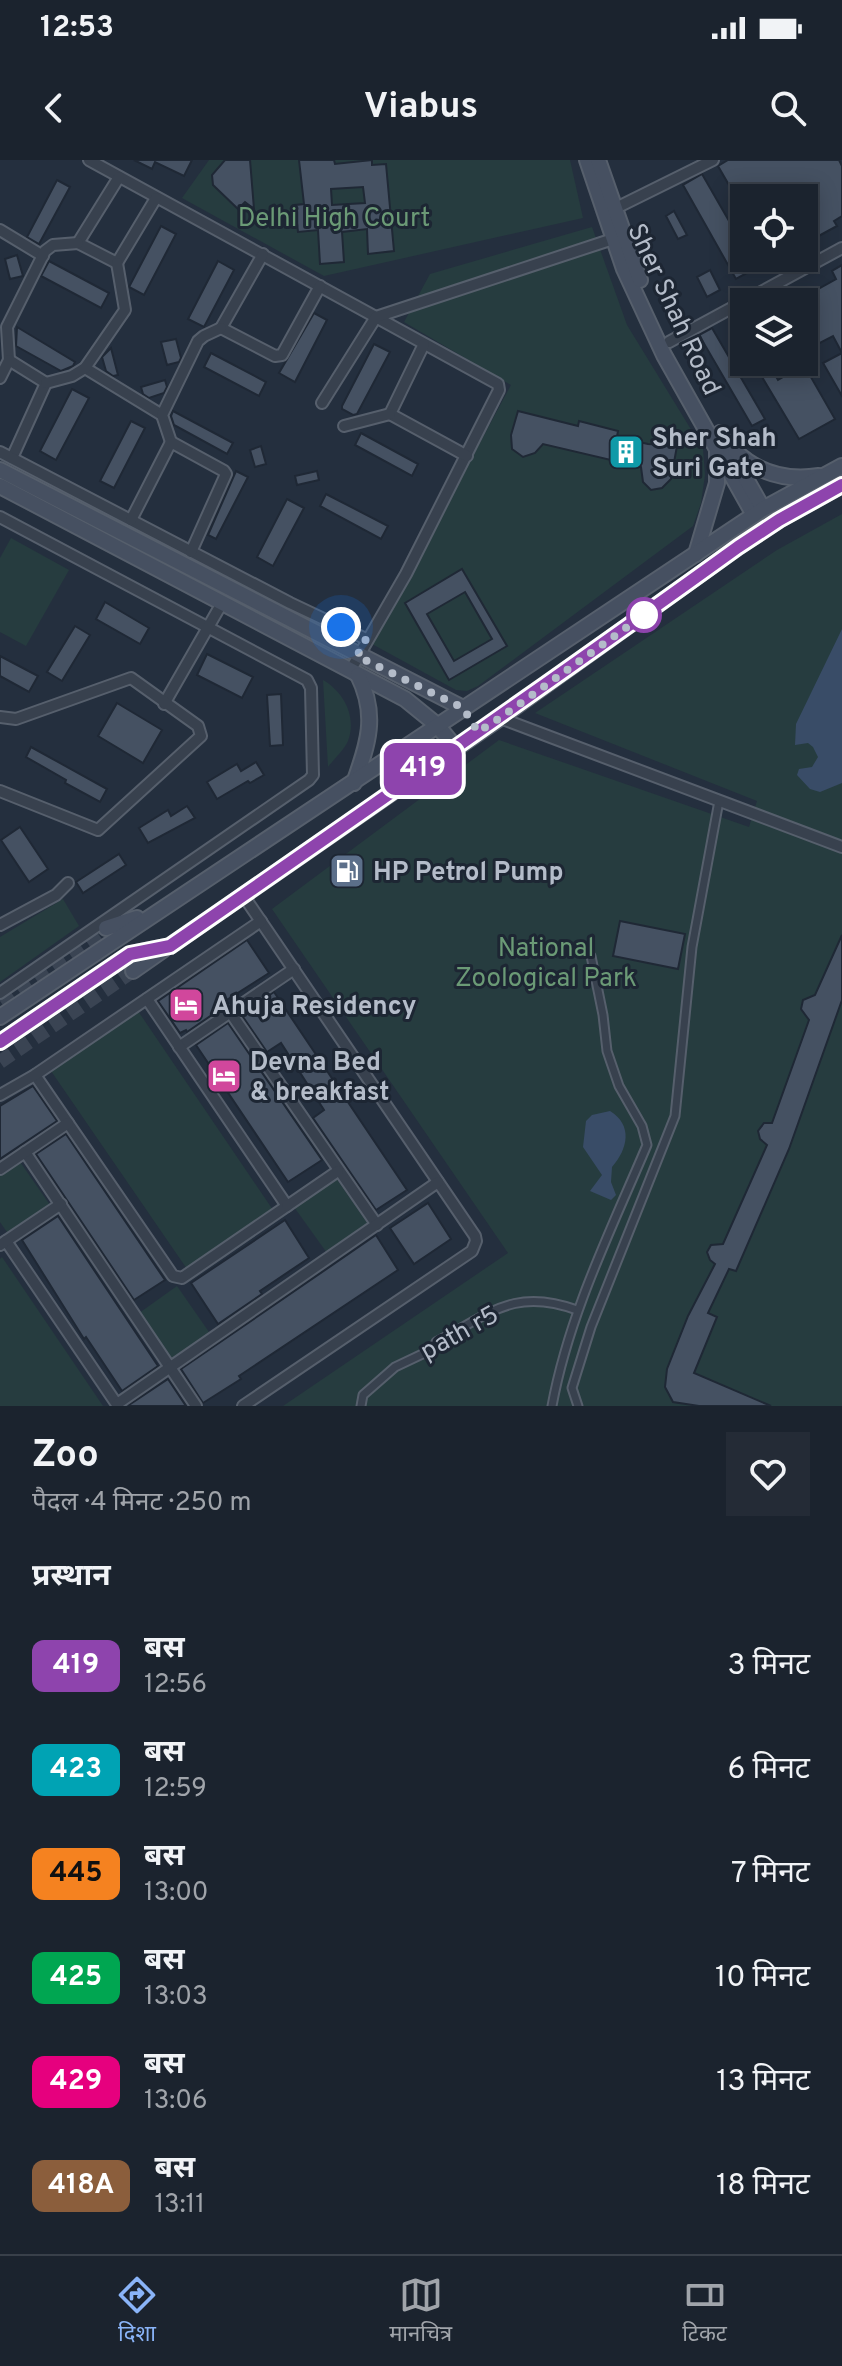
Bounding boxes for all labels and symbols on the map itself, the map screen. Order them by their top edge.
park label: Delhi High Court [238,203,430,236]
street label: Sher Shah Road [618,219,727,401]
place label: Sher Shah Suri Gate [652,423,777,486]
building icon: Sher Shah Suri Gate [607,433,645,471]
unlabelled marker [627,598,661,632]
your location [321,607,361,647]
line badge: 419 [377,743,469,795]
fuel station icon: HP Petrol Pump [328,852,366,890]
place label: HP Petrol Pump [373,857,564,890]
park label: National Zoological Park [455,933,637,996]
hotel icon: Ahuja Residency [167,986,205,1024]
place label: Ahuja Residency [212,991,417,1024]
place label: Devna Bed & breakfast [250,1047,389,1110]
hotel icon: Devna Bed & breakfast [205,1057,243,1095]
street label: path r5 [415,1299,505,1369]

